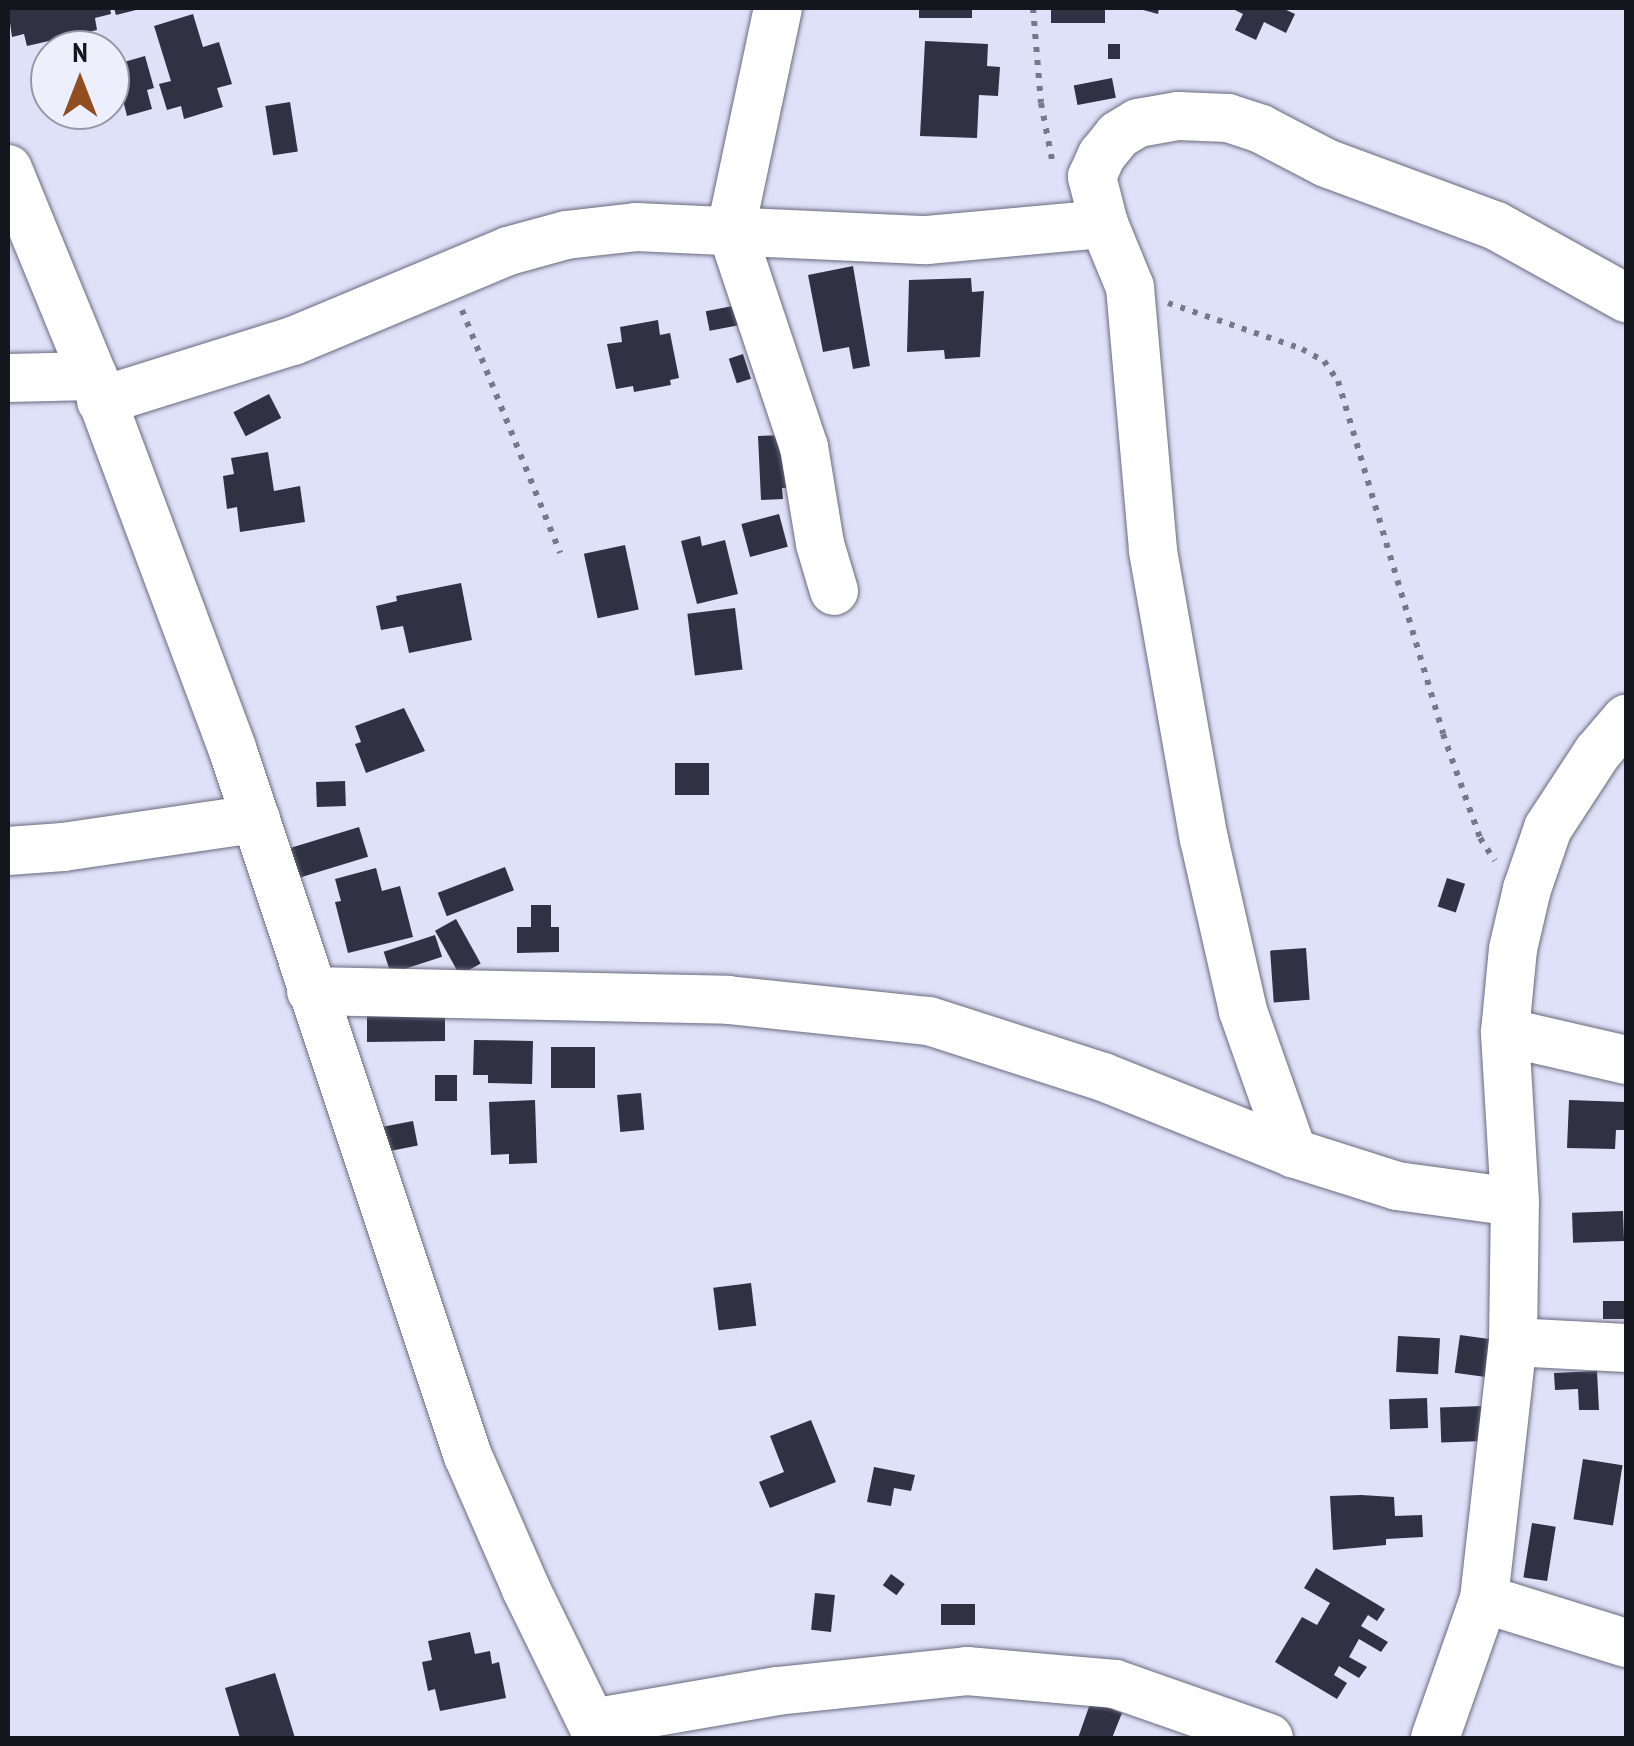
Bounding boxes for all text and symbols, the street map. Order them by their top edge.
north arrow [30,30,130,130]
text: N [72,33,88,70]

